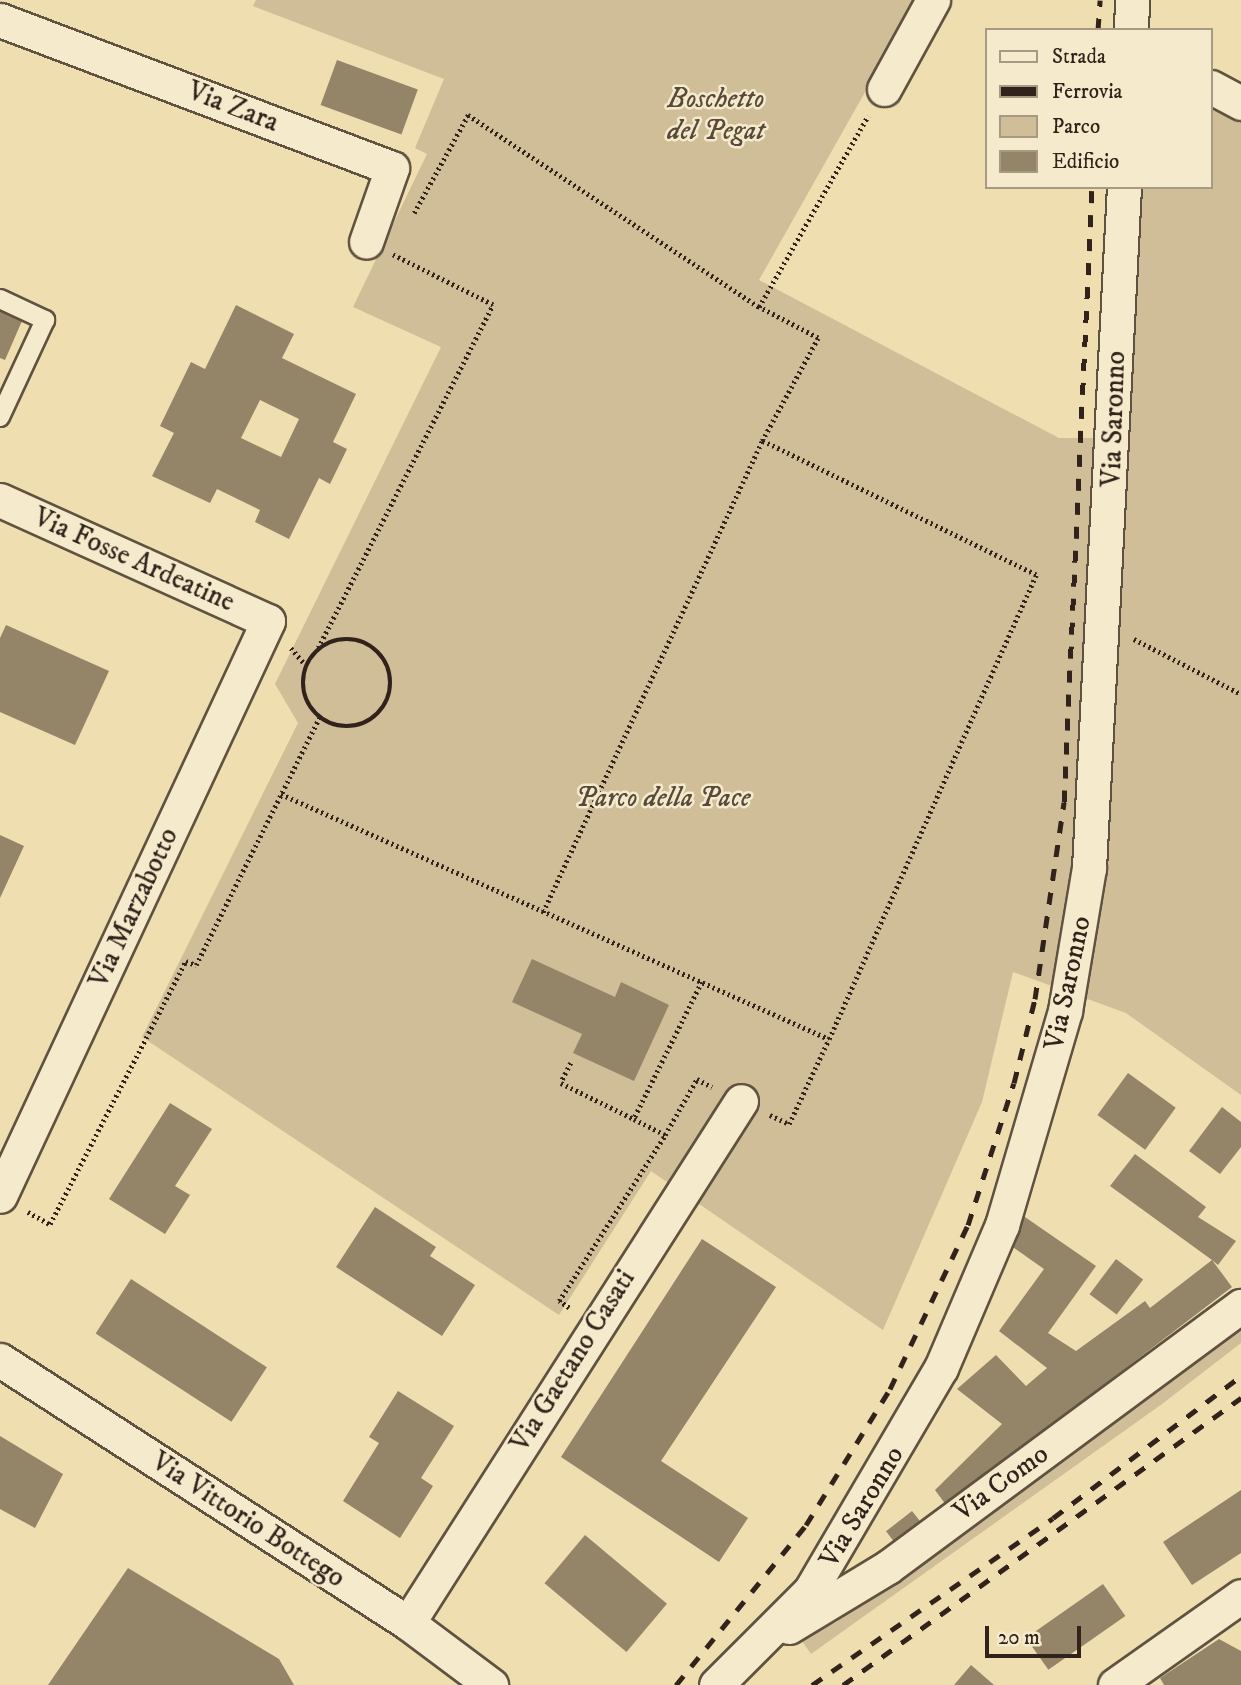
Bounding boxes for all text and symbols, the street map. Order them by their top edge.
legend [986,28,1213,189]
text: Strada [1052,44,1106,70]
street label: Via Zara [183,74,283,140]
text: Ferrovia [1052,79,1122,105]
park label: Boschetto del Pegat [667,82,765,148]
text: Parco [1052,114,1100,140]
text: Edificio [1052,149,1119,175]
street label: Via Saronno [1095,350,1133,488]
street label: Via Fosse Ardeatine [28,501,240,619]
park label: Parco della Pace [576,781,750,815]
street label: Via Marzabotto [82,823,186,993]
street label: Via Saronno [1037,913,1099,1053]
street label: Via Gaetano Casati [503,1264,643,1458]
street label: Via Como [947,1437,1055,1529]
street label: Via Saronno [813,1440,911,1574]
street label: Via Vittorio Bottego [145,1445,351,1595]
scale bar [989,1612,1085,1656]
text: 20 m [998,1625,1040,1651]

